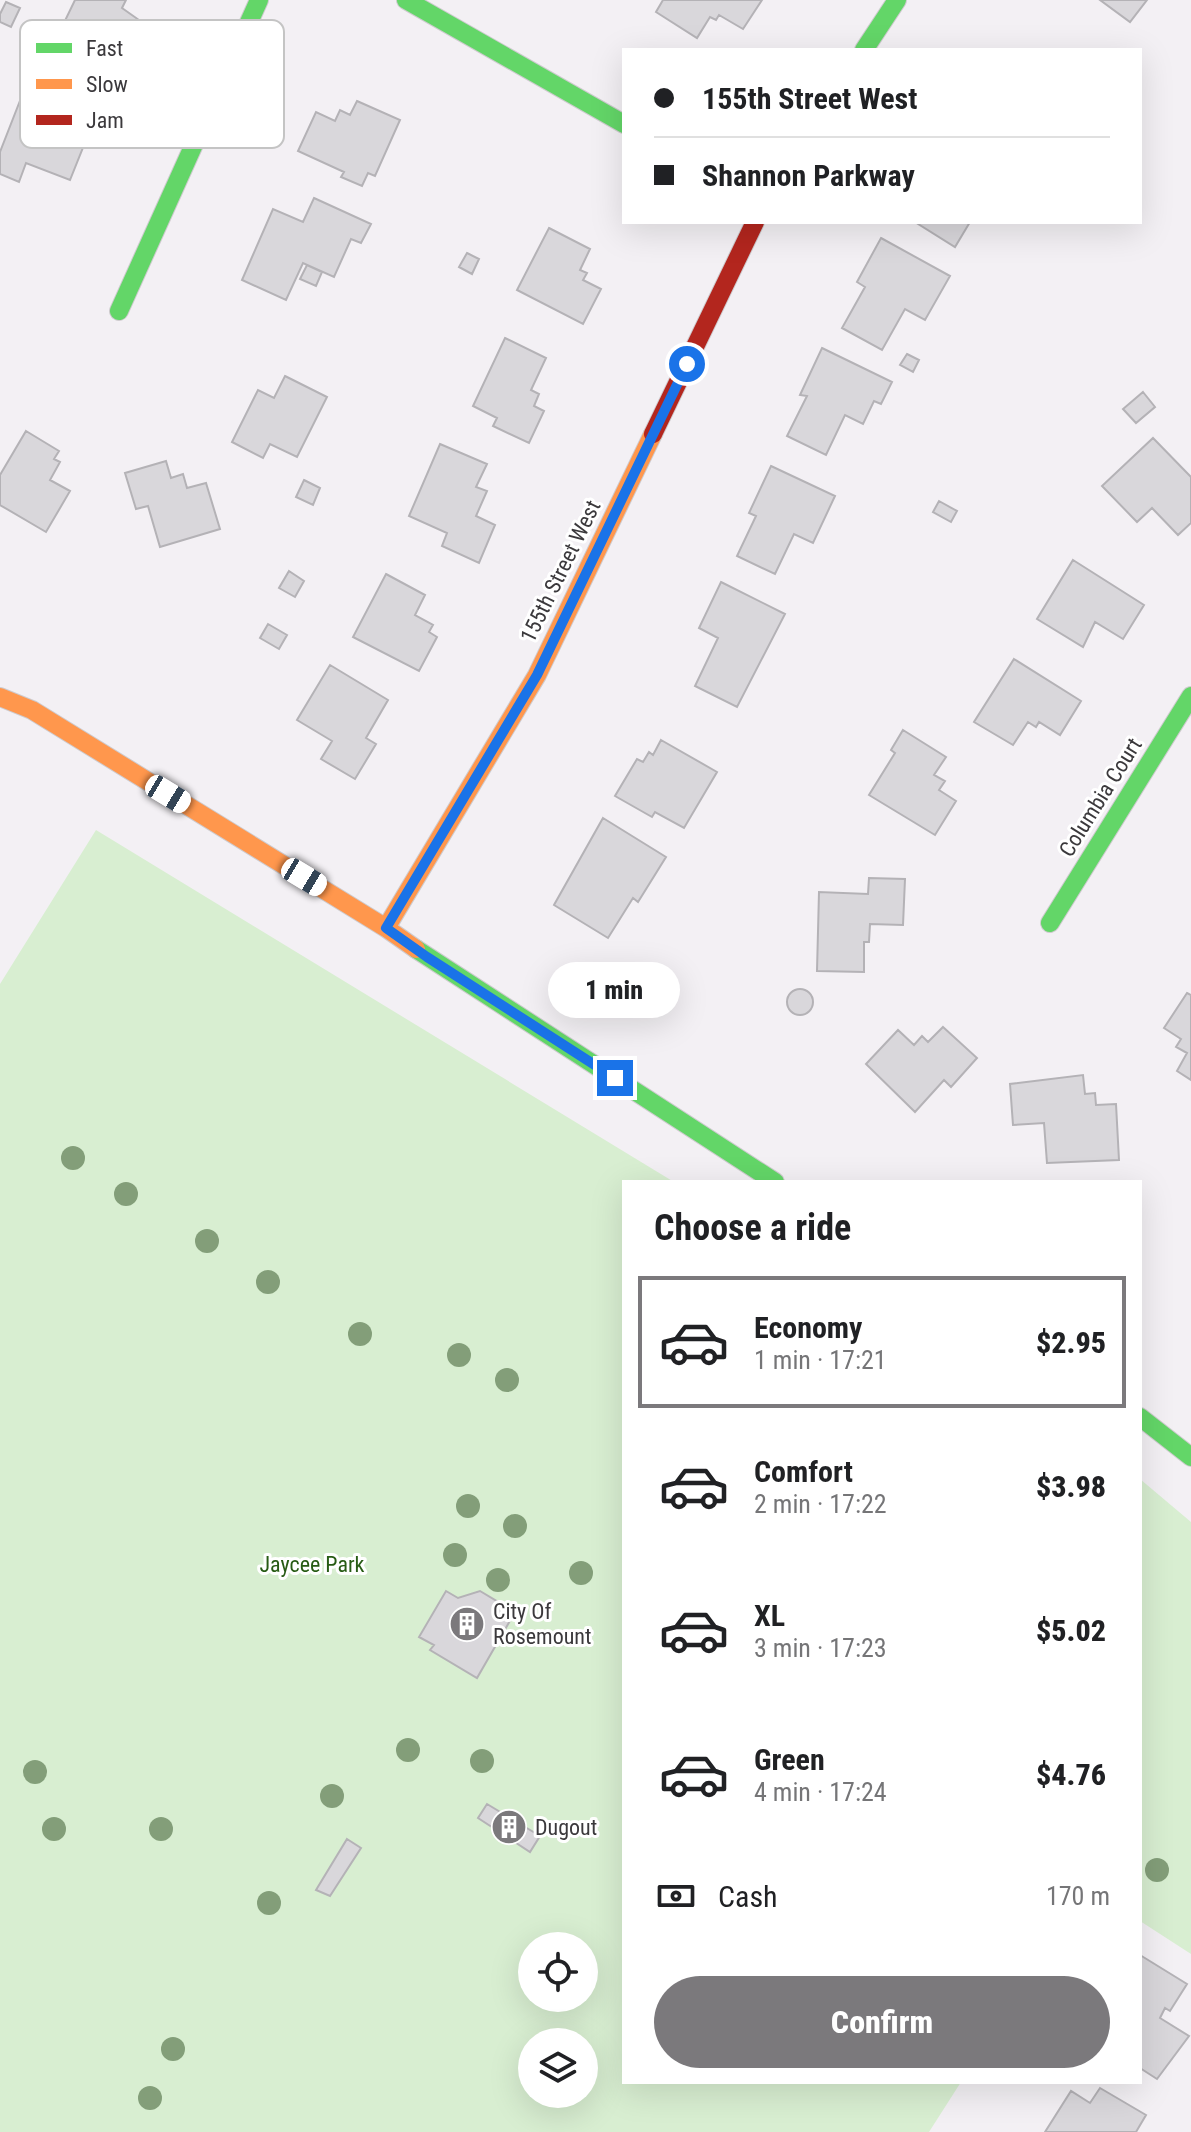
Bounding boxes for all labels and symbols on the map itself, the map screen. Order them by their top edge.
legend [20,20,284,148]
text: Fast [86,36,123,61]
text: Slow [86,72,128,97]
text: Jam [86,108,124,133]
route start [669,346,705,382]
street label: 155th Street West [515,496,606,646]
street label: Columbia Court [1054,733,1147,861]
car [141,771,195,817]
car [277,854,331,900]
callout: 1 min [549,962,681,1018]
route end [597,1060,633,1096]
park label: Jaycee Park [259,1552,365,1577]
place label: City Of Rosemount [493,1599,591,1649]
building icon: City Of Rosemount [448,1605,486,1643]
building icon: Dugout [490,1808,528,1846]
place label: Dugout [535,1815,597,1840]

